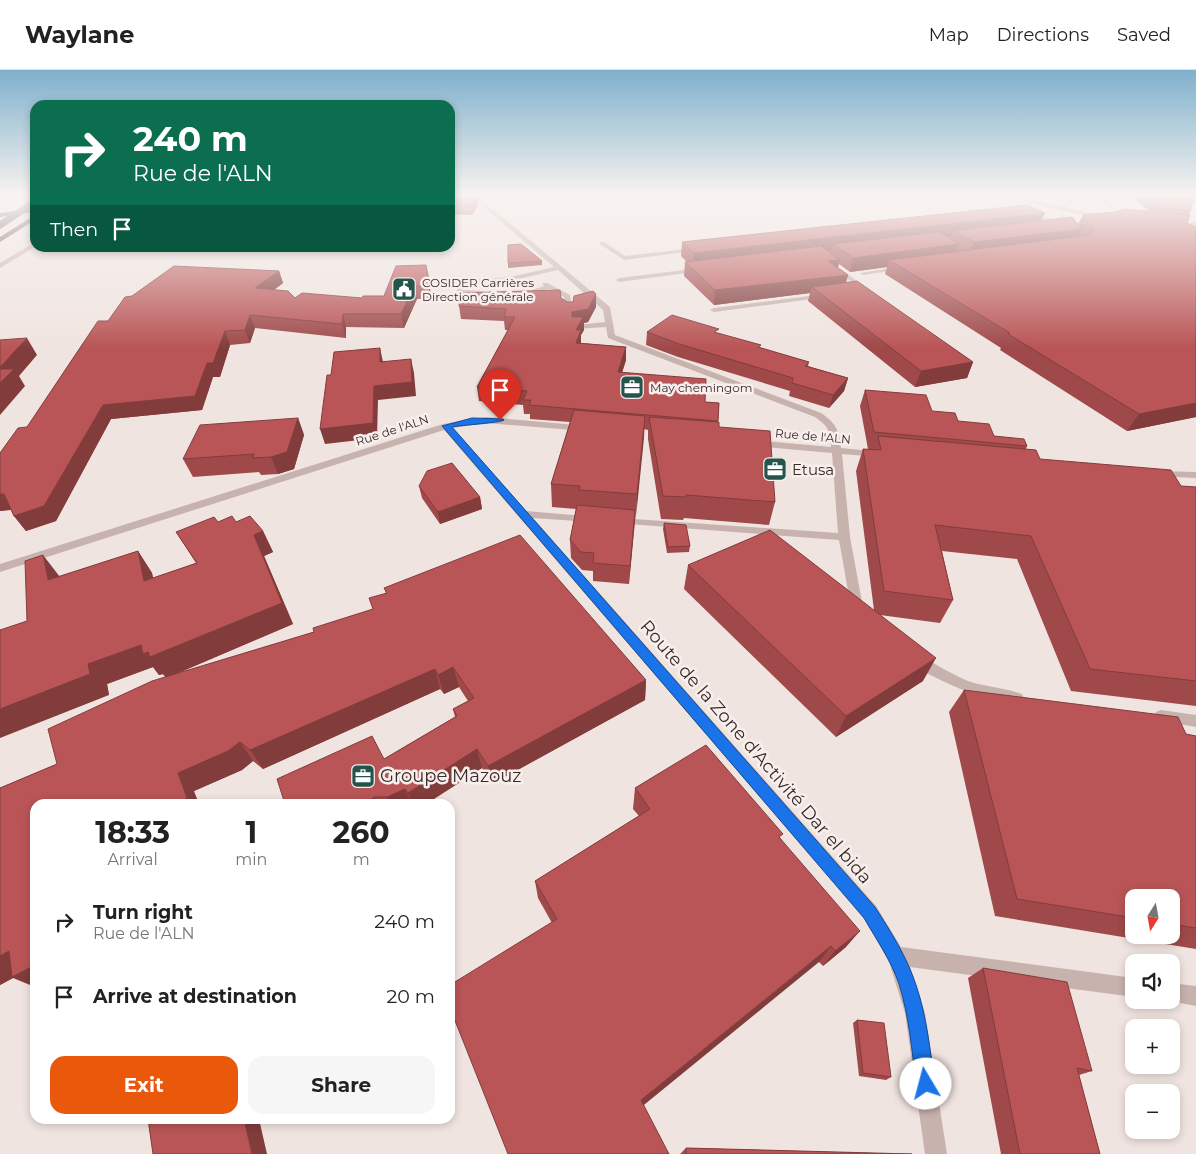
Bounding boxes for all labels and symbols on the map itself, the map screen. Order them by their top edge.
place label: COSIDER Carrières Direction générale [422,275,534,304]
public building icon: COSIDER Carrières Direction générale [391,276,417,302]
pin [479,369,521,420]
office icon: May chemingom [619,374,645,400]
place label: May chemingom [650,380,753,395]
street label: Rue de l'ALN [353,411,431,449]
street label: Rue de l'ALN [774,425,852,447]
office icon: Etusa [762,456,788,482]
place label: Etusa [792,460,834,479]
street label: Route de la Zone d'Activité Dar el bida [635,616,877,888]
office icon: Groupe Mazouz [350,763,376,789]
place label: Groupe Mazouz [380,765,522,787]
north arrow [1125,889,1180,944]
position arrow [899,1057,951,1109]

